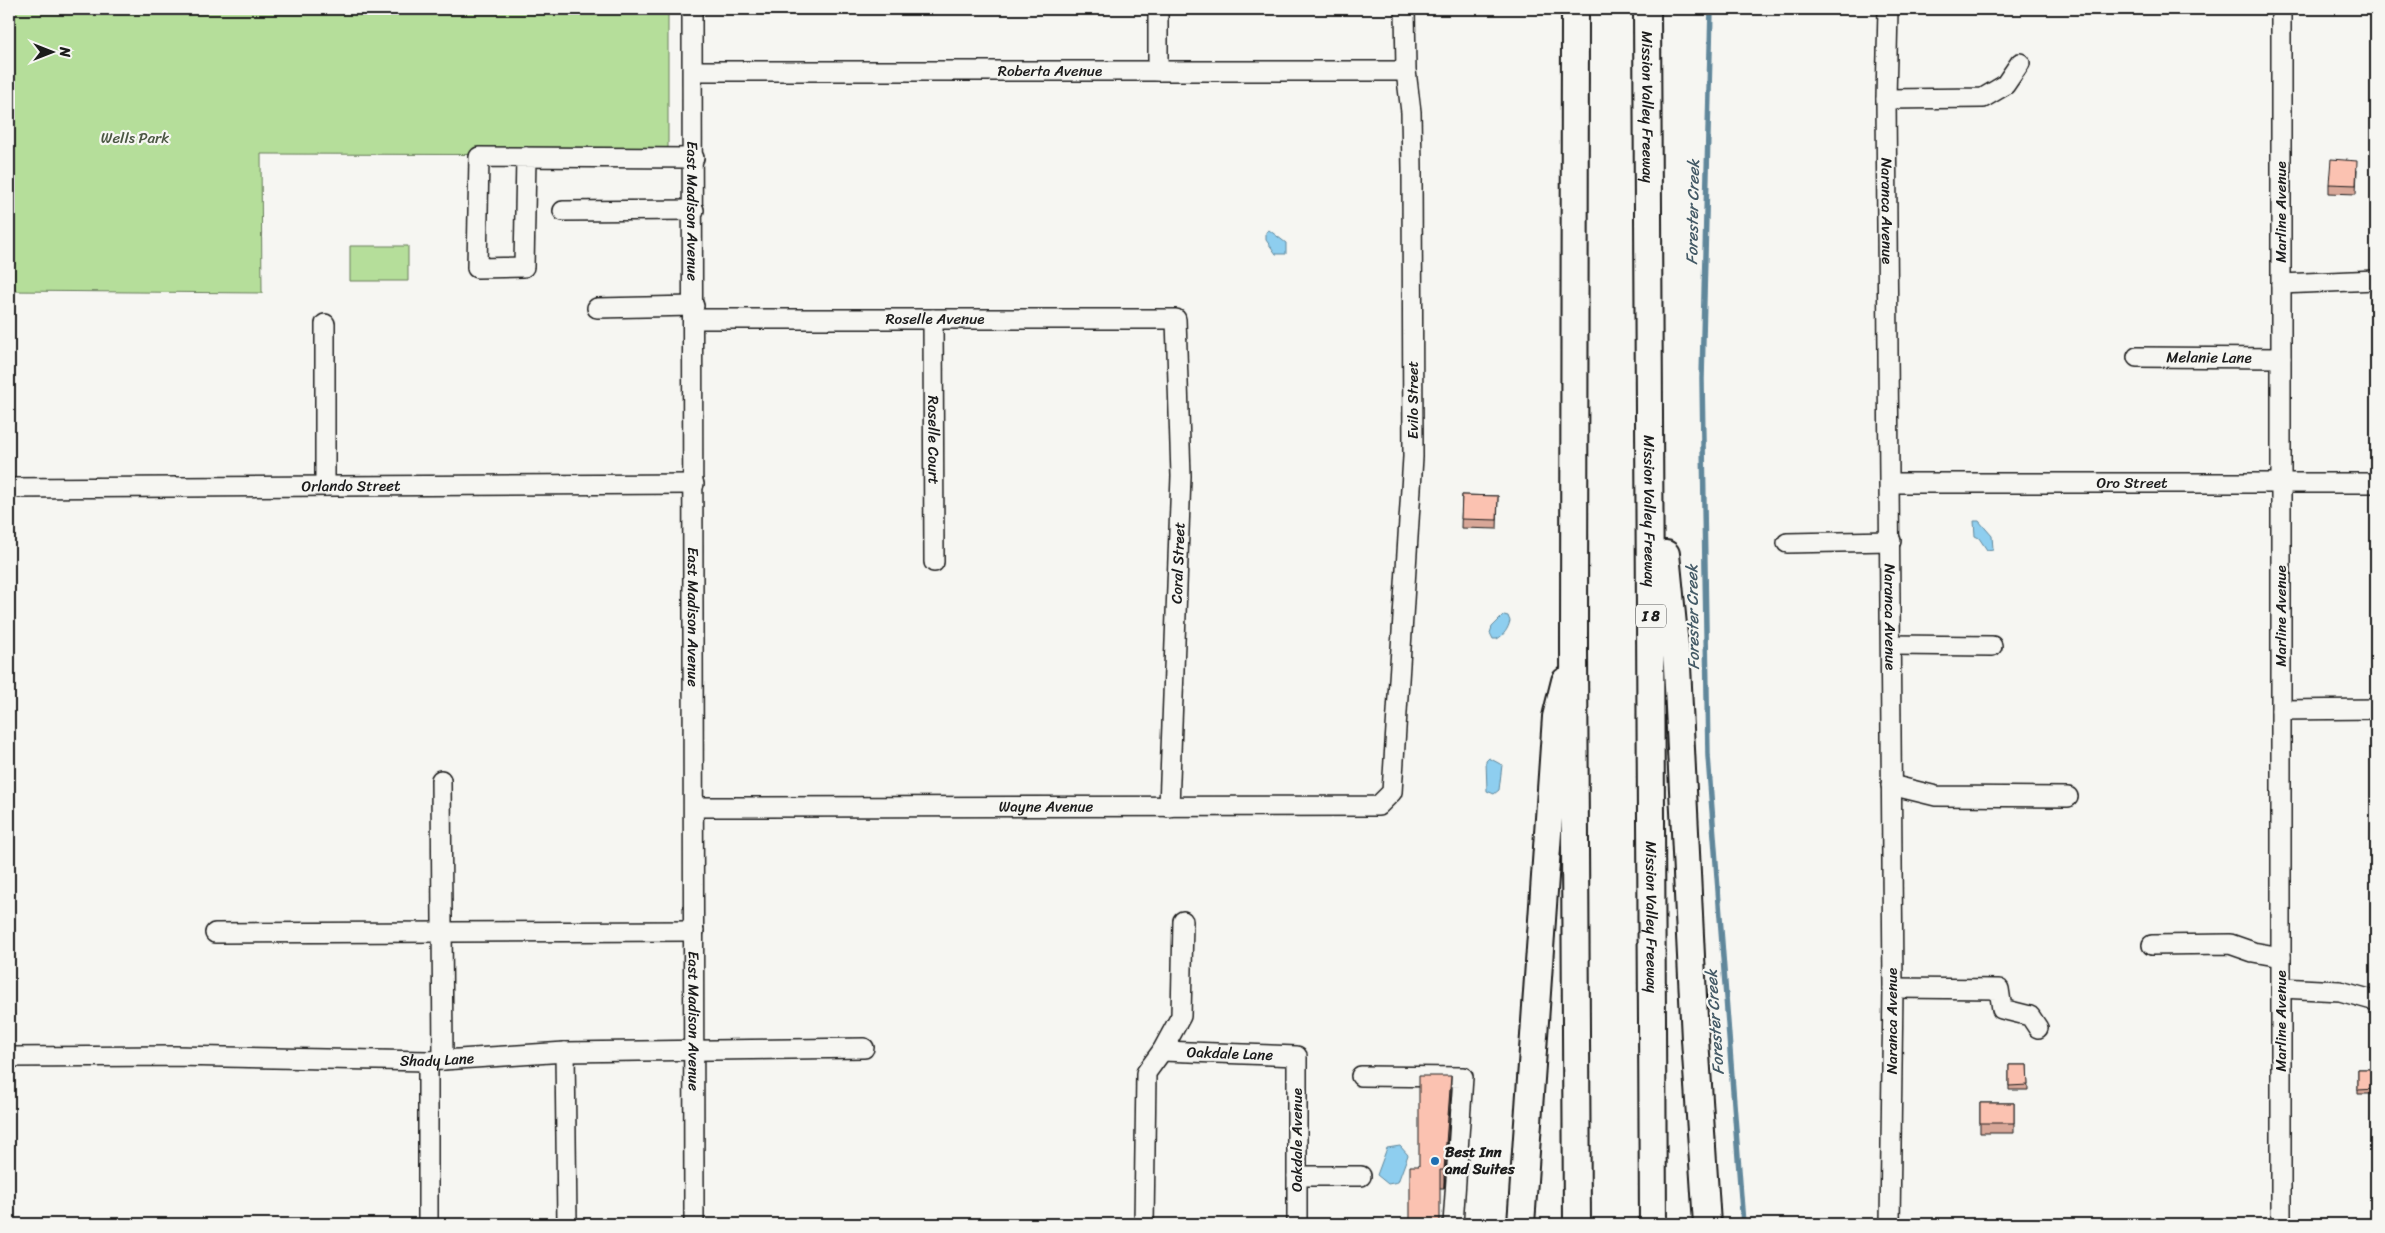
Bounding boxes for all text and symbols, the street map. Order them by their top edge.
north arrow [28,28,78,78]
street label: Mission Valley Freeway [1634,31,1661,183]
text: N [52,46,77,57]
street label: Roberta Avenue [998,58,1102,84]
park label: Wells Park [101,125,169,151]
street label: East Madison Avenue [679,141,705,281]
water label: Forester Creek [1677,158,1708,265]
street label: Naranca Avenue [1873,158,1900,264]
street label: Marline Avenue [2268,161,2294,263]
street label: Roselle Avenue [886,306,984,332]
street label: Melanie Lane [2166,344,2252,371]
street label: Evilo Street [1400,360,1426,439]
street label: Roselle Court [920,396,947,485]
street label: Mission Valley Freeway [1636,435,1663,587]
street label: Oro Street [2096,470,2168,496]
street label: Orlando Street [301,473,401,499]
street label: Coral Street [1164,521,1192,604]
street label: East Madison Avenue [680,547,706,687]
water label: Forester Creek [1677,563,1708,670]
street label: Naranca Avenue [1877,564,1903,670]
street label: Marline Avenue [2268,565,2294,667]
road number: I 8 [1636,604,1666,628]
street label: Wayne Avenue [999,793,1094,820]
street label: Mission Valley Freeway [1638,841,1665,993]
street label: East Madison Avenue [681,951,707,1091]
water label: Forester Creek [1696,967,1733,1076]
street label: Naranca Avenue [1879,968,1905,1074]
street label: Marline Avenue [2268,970,2294,1072]
street label: Oakdale Lane [1186,1039,1274,1068]
street label: Shady Lane [400,1045,475,1074]
street label: Oakdale Avenue [1284,1088,1310,1192]
place label: Best Inn and Suites [1444,1139,1516,1182]
marker: Best Inn and Suites [1429,1155,1441,1167]

